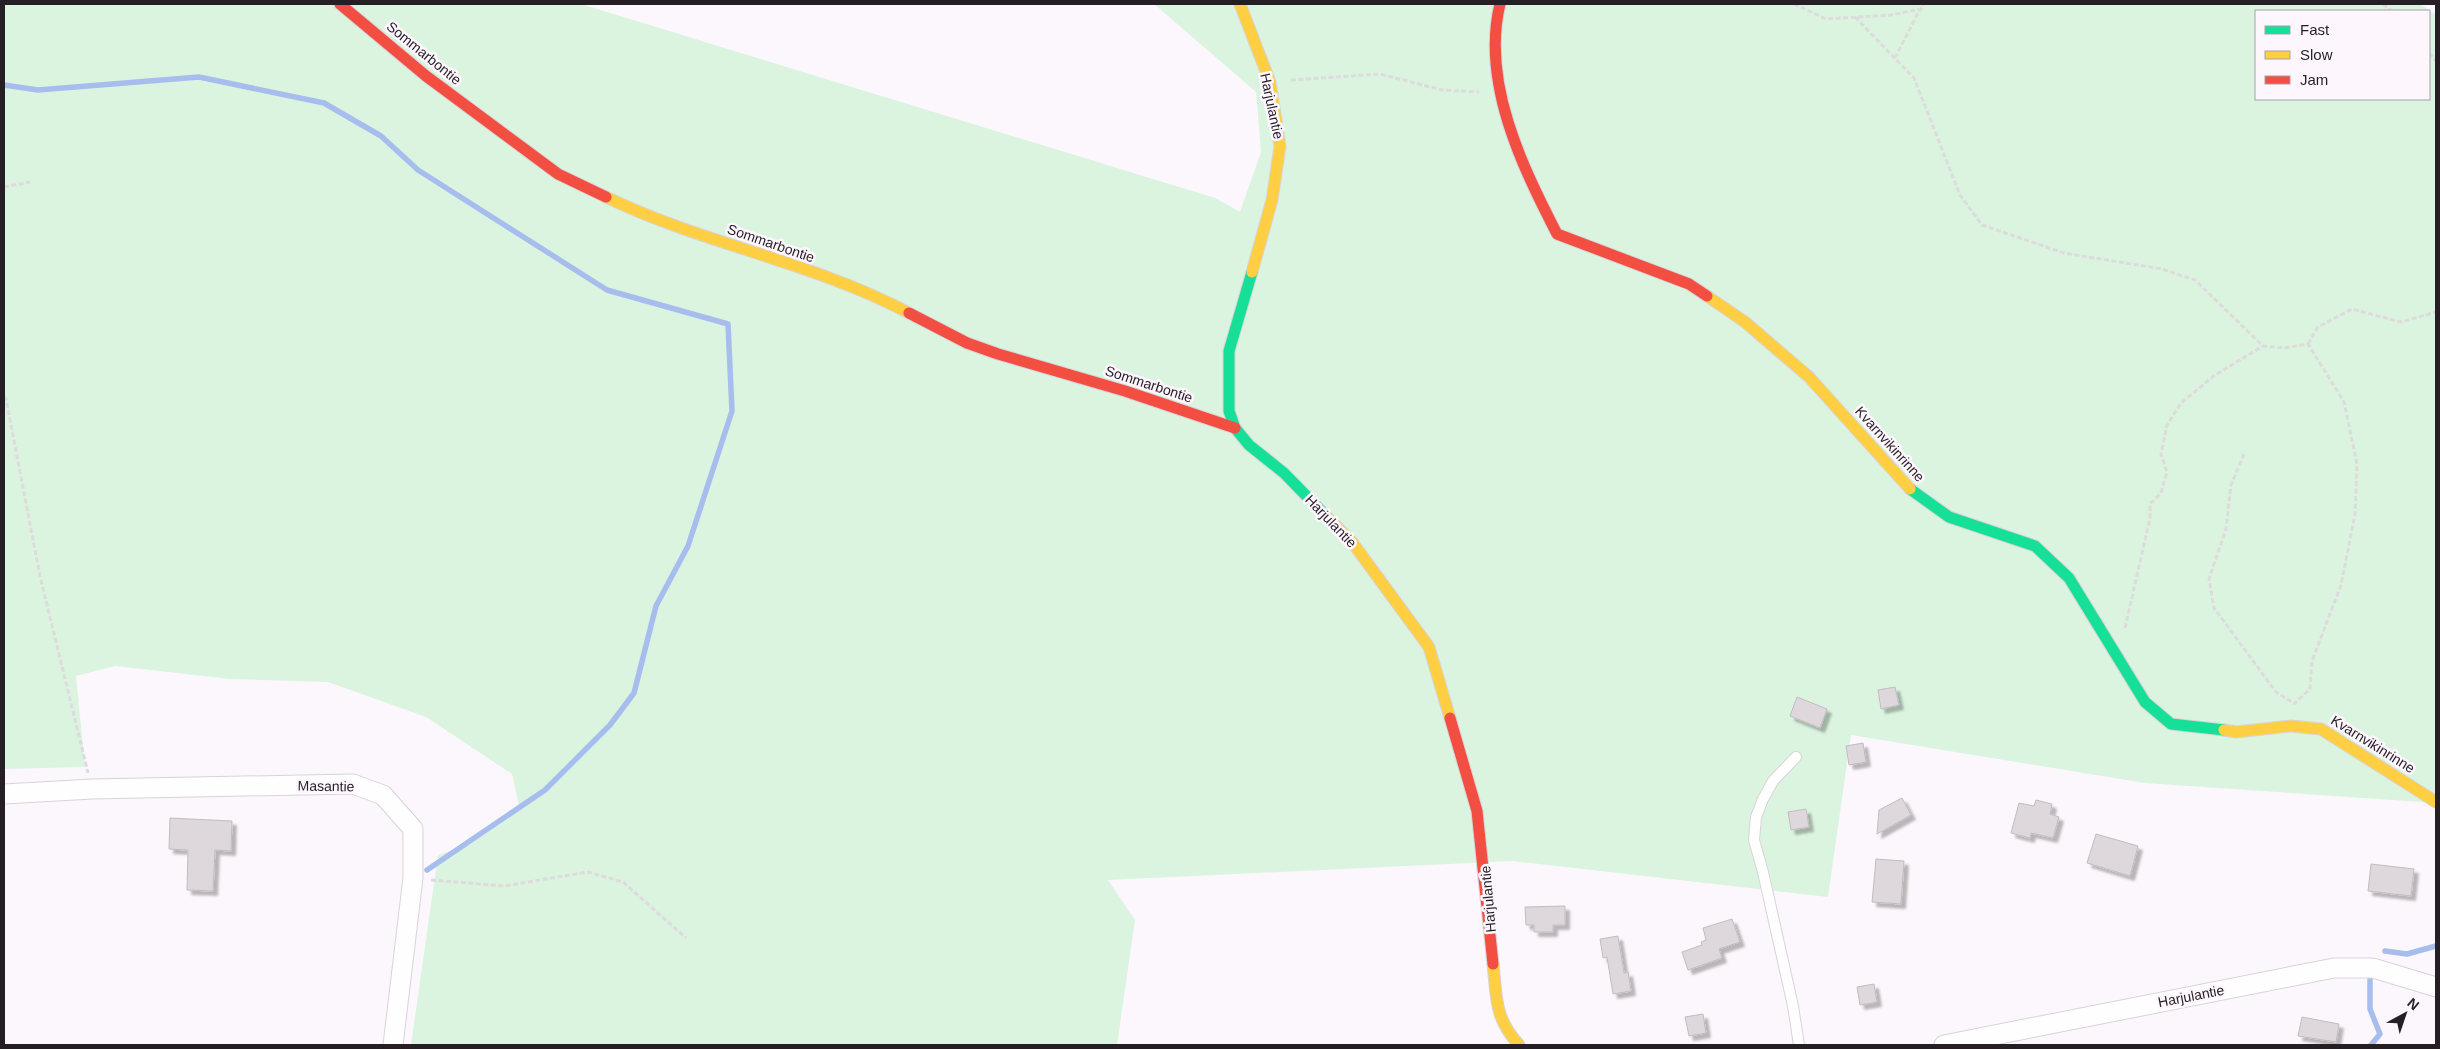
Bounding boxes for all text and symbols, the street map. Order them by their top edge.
legend [2255,10,2430,100]
street label: Sommarbontie [384,18,465,88]
text: Fast [2300,21,2330,38]
text: Slow [2300,46,2333,63]
text: Jam [2300,71,2328,88]
street label: Harjulantie [1257,72,1287,141]
street label: Sommarbontie [725,221,817,265]
street label: Sommarbontie [1103,362,1195,406]
street label: Kvarnvikinrinne [1852,403,1928,485]
street label: Harjulantie [1302,491,1360,551]
street label: Kvarnvikinrinne [2328,712,2418,776]
street label: Masantie [297,778,355,794]
street label: Harjulantie [1477,865,1499,933]
street label: Harjulantie [2157,982,2226,1010]
north arrow [2380,989,2430,1039]
text: N [2404,995,2422,1013]

